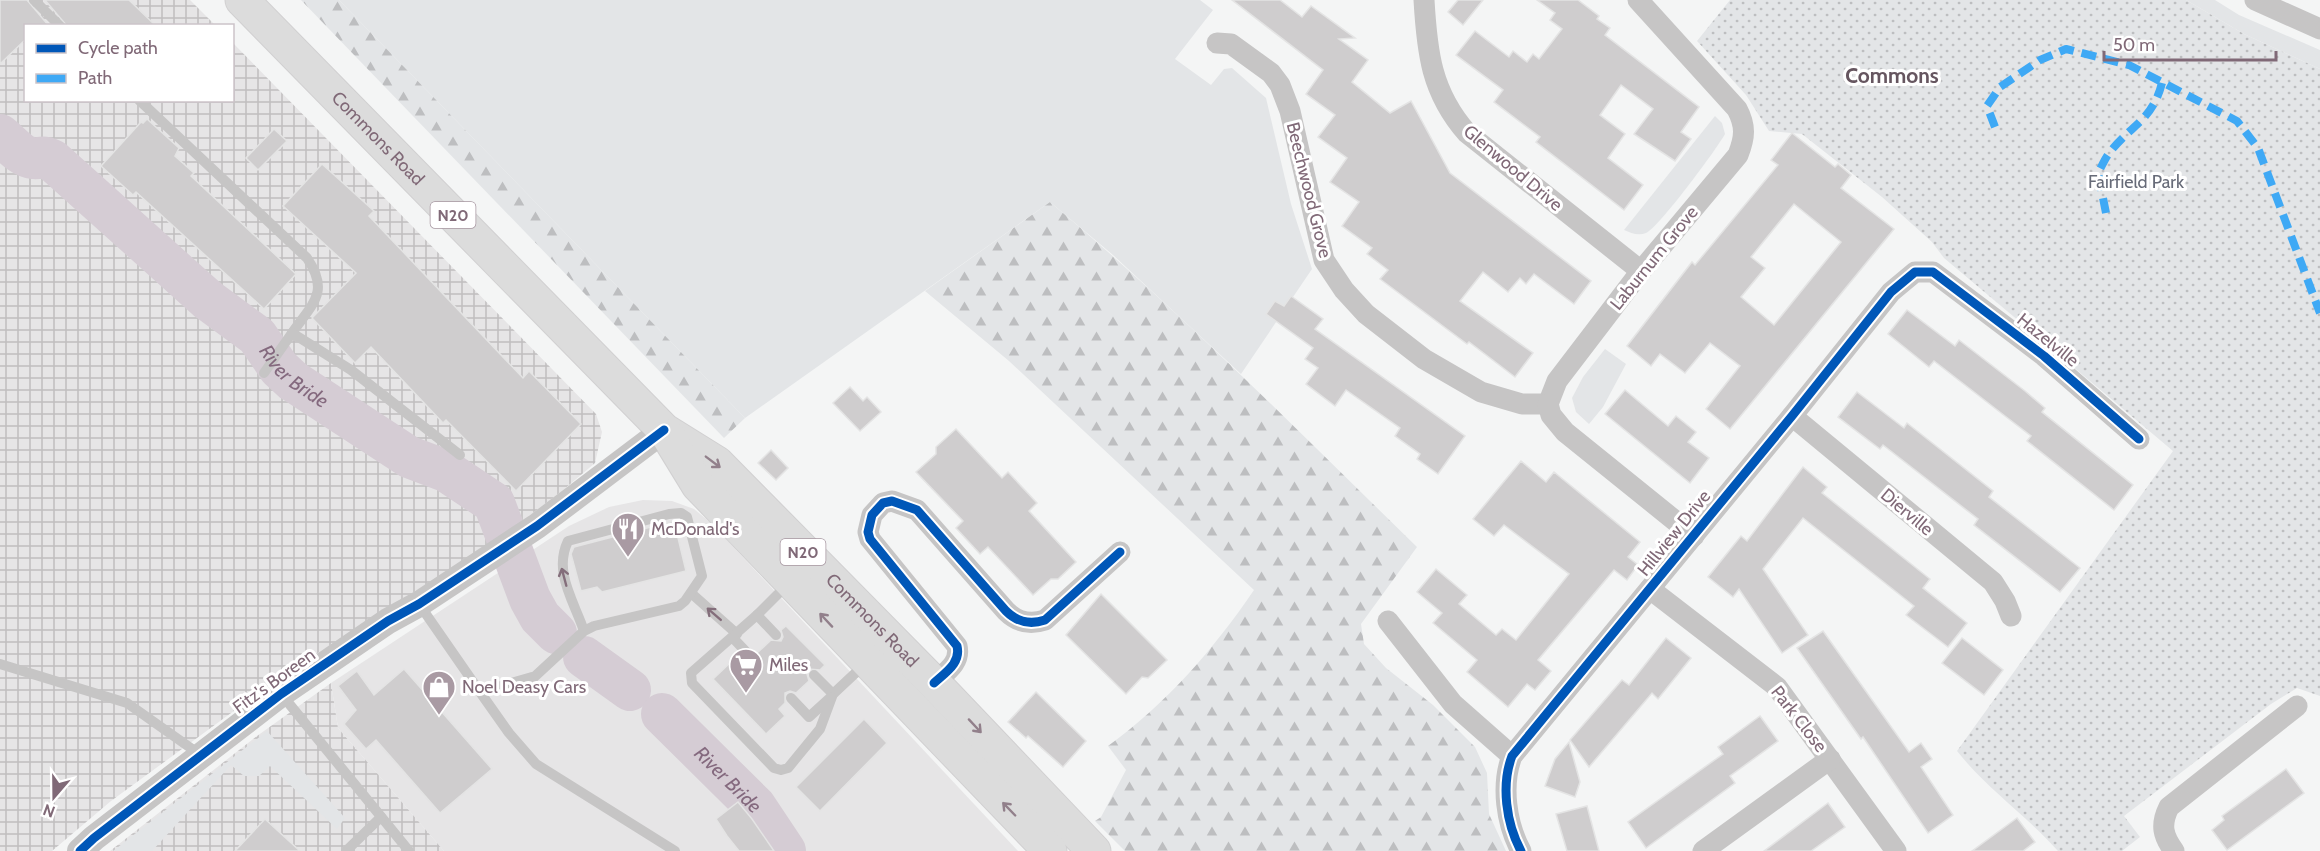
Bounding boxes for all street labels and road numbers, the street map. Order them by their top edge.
street label: Commons Road [327,87,429,190]
street label: Beechwood Grove [1282,120,1336,260]
street label: Glenwood Drive [1459,120,1567,216]
road number: N20 [430,202,476,228]
street label: Laburnum Grove [1605,202,1703,314]
street label: Hazelville [2013,308,2083,372]
street label: Dierville [1876,484,1938,540]
street label: Hillview Drive [1633,486,1715,580]
road number: N20 [780,539,826,565]
street label: Commons Road [821,569,923,672]
street label: Fitz's Boreen [228,644,320,718]
street label: Park Close [1766,681,1832,757]

